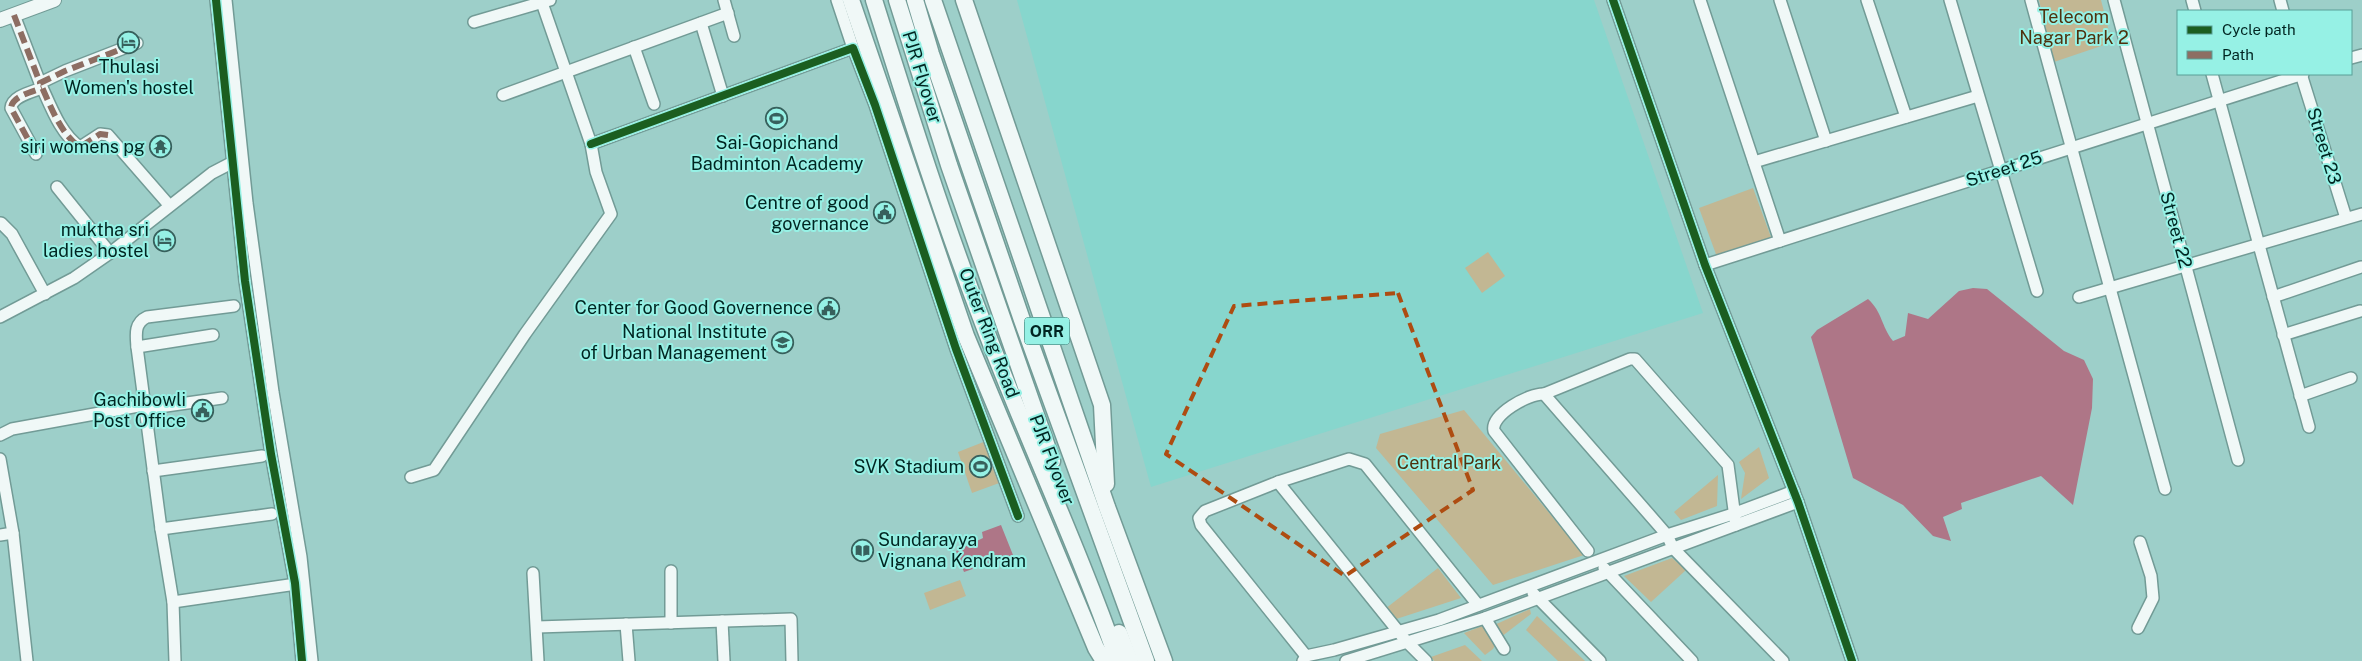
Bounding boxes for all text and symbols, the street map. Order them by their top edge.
park label: Telecom Nagar Park 2 [2019,6,2129,48]
legend [2177,10,2352,75]
text: Cycle path [2222,21,2296,38]
street label: PJR Flyover [898,28,946,126]
hotel icon: Thulasi Women's hostel [117,30,141,54]
text: Path [2222,46,2254,63]
place label: Thulasi Women's hostel [64,56,194,98]
street label: Street 23 [2303,105,2346,187]
sports icon: Sai-Gopichand Badminton Academy [765,106,789,130]
place label: Sai-Gopichand Badminton Academy [691,132,864,174]
temple icon: siri womens pg [149,135,173,159]
place label: siri womens pg [20,136,145,157]
street label: Street 25 [1963,146,2045,191]
street label: Street 22 [2156,189,2197,270]
place label: Centre of good governance [745,192,869,234]
public building icon: Centre of good governance [873,201,897,225]
place label: muktha sri ladies hostel [43,219,149,261]
hotel icon: muktha sri ladies hostel [153,228,177,252]
street label: Outer Ring Road [955,265,1024,401]
public building icon: Center for Good Governence [817,296,841,320]
place label: Center for Good Governence [575,297,813,318]
road number: ORR [1024,318,1070,344]
place label: National Institute of Urban Management [581,321,767,363]
school or university icon: National Institute of Urban Management [771,330,795,354]
place label: Gachibowli Post Office [93,389,186,431]
public building icon: Gachibowli Post Office [190,398,214,422]
street label: PJR Flyover [1026,412,1079,508]
park label: Central Park [1397,452,1501,473]
sports icon: SVK Stadium [968,455,992,479]
place label: SVK Stadium [853,456,964,477]
place label: Sundarayya Vignana Kendram [878,529,1026,571]
library icon: Sundarayya Vignana Kendram [850,538,874,562]

